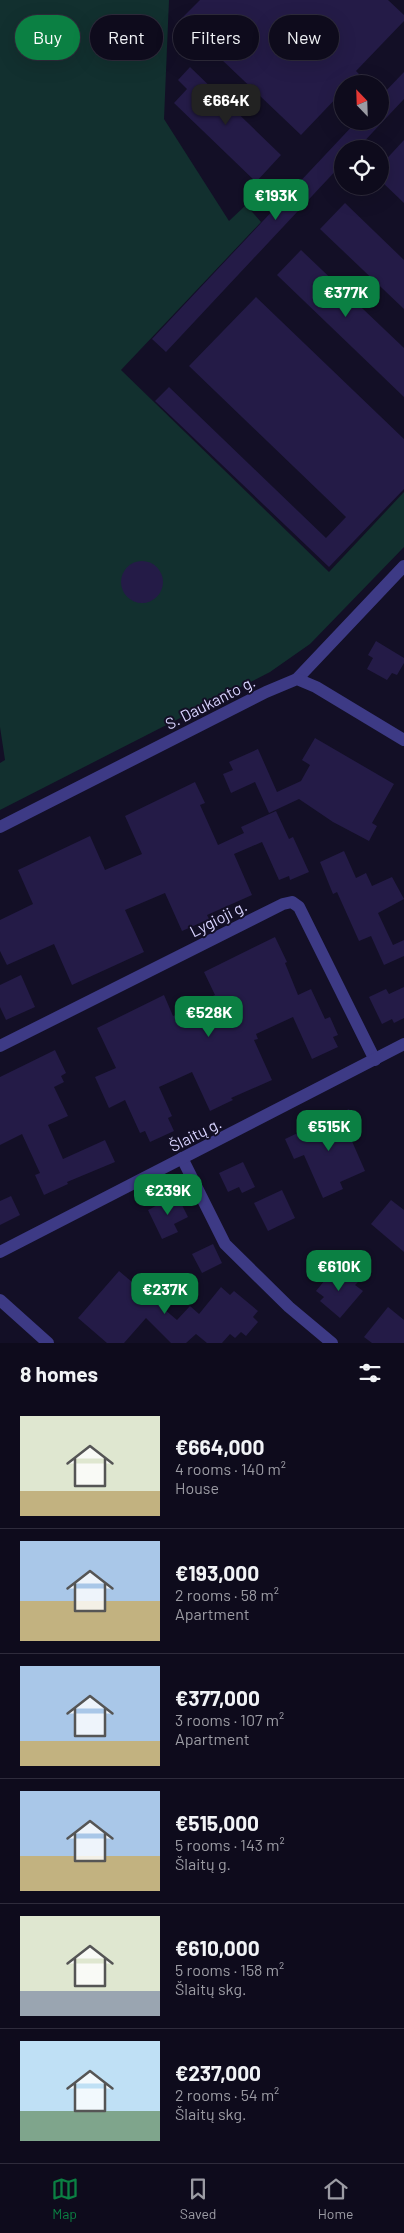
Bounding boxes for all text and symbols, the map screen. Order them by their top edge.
chip: Buy [15,15,80,60]
chip: Rent [90,15,163,60]
chip: Filters [173,15,259,60]
chip: New [269,15,339,60]
north arrow [334,75,389,130]
map controls [334,75,389,195]
pin: €664K [191,84,261,126]
text: €664K [202,90,250,109]
button: locate [334,140,389,195]
pin: €193K [241,178,311,221]
text: €193K [255,185,297,204]
pin: €377K [311,276,381,318]
text: €377K [324,282,368,301]
street label: S. Daukanto g. [162,671,258,733]
street label: Lygioji g. [186,896,250,940]
pin: €528K [174,996,244,1038]
text: €528K [186,1002,232,1021]
pin: €515K [294,1110,364,1152]
street label: Šlaitų g. [166,1113,224,1155]
text: €515K [308,1116,350,1135]
pin: €239K [133,1174,203,1216]
text: €239K [145,1180,191,1199]
pin: €610K [304,1250,374,1292]
text: €610K [317,1256,361,1275]
pin: €237K [130,1272,200,1315]
text: €237K [142,1279,188,1298]
icon: filters [356,1359,384,1387]
text: 8 homes [20,1361,98,1386]
text: €664,000 [175,1434,265,1459]
icon: home [60,1436,120,1496]
text: 4 rooms · 140 m² [175,1459,286,1478]
text: House [175,1478,219,1497]
text: €193,000 [175,1560,259,1585]
icon: home [60,1561,120,1621]
text: 2 rooms · 58 m² [175,1585,279,1604]
text: Apartment [175,1604,250,1623]
text: €377,000 [175,1685,260,1710]
icon: home [60,1686,120,1746]
text: 3 rooms · 107 m² [175,1710,284,1729]
text: Apartment [175,1729,250,1748]
text: €515,000 [175,1810,259,1835]
icon: home [60,1811,120,1871]
text: 5 rooms · 143 m² [175,1835,285,1854]
text: Šlaitų g. [175,1854,231,1873]
text: €610,000 [175,1935,260,1960]
icon: home [60,1936,120,1996]
text: 5 rooms · 158 m² [175,1960,284,1979]
text: Šlaitų skg. [175,1979,246,1998]
text: €237,000 [175,2060,261,2085]
icon: home [60,2061,120,2121]
text: 2 rooms · 54 m² [175,2085,279,2104]
text: Šlaitų skg. [175,2104,246,2123]
tab: Map [51,2175,79,2222]
tab: Saved [180,2175,217,2222]
tab: Home [318,2175,353,2222]

